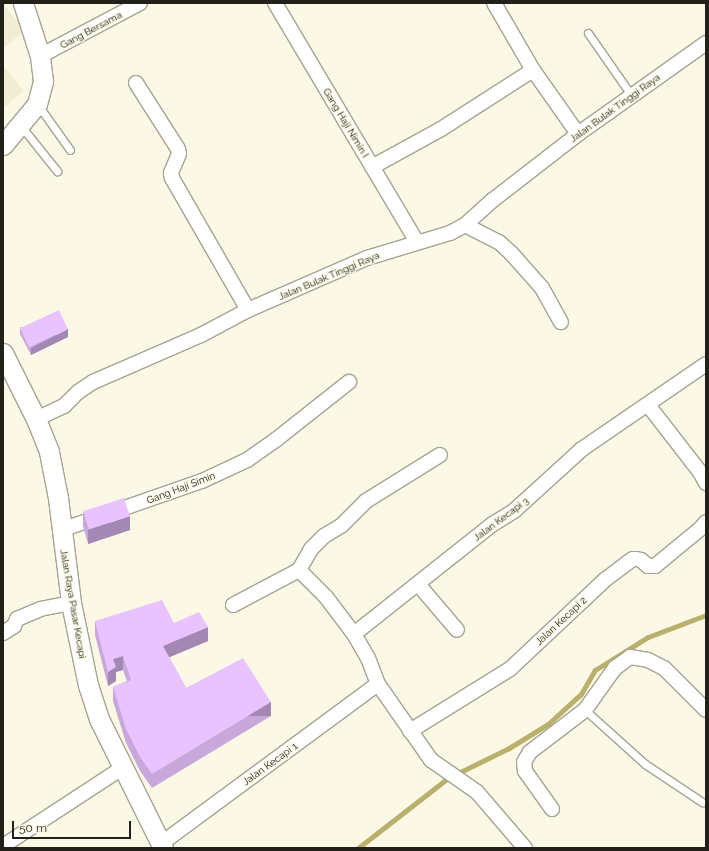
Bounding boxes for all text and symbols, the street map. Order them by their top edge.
street label: Gang Bersama [58,9,124,51]
street label: Jalan Bulak Tinggi Raya [567,71,663,145]
street label: Gang Haji Nimin I [320,86,372,160]
street label: Jalan Bulak Tinggi Raya [276,249,382,303]
street label: Gang Haji Simin [145,469,217,507]
street label: Jalan Kecapi 3 [471,494,531,544]
street label: Jalan Raya Pasar Kecapi [57,548,89,660]
street label: Jalan Kecapi 2 [533,594,589,648]
street label: Jalan Kecapi 1 [240,740,300,788]
scale bar [14,813,133,839]
text: 50 m [19,821,47,835]

